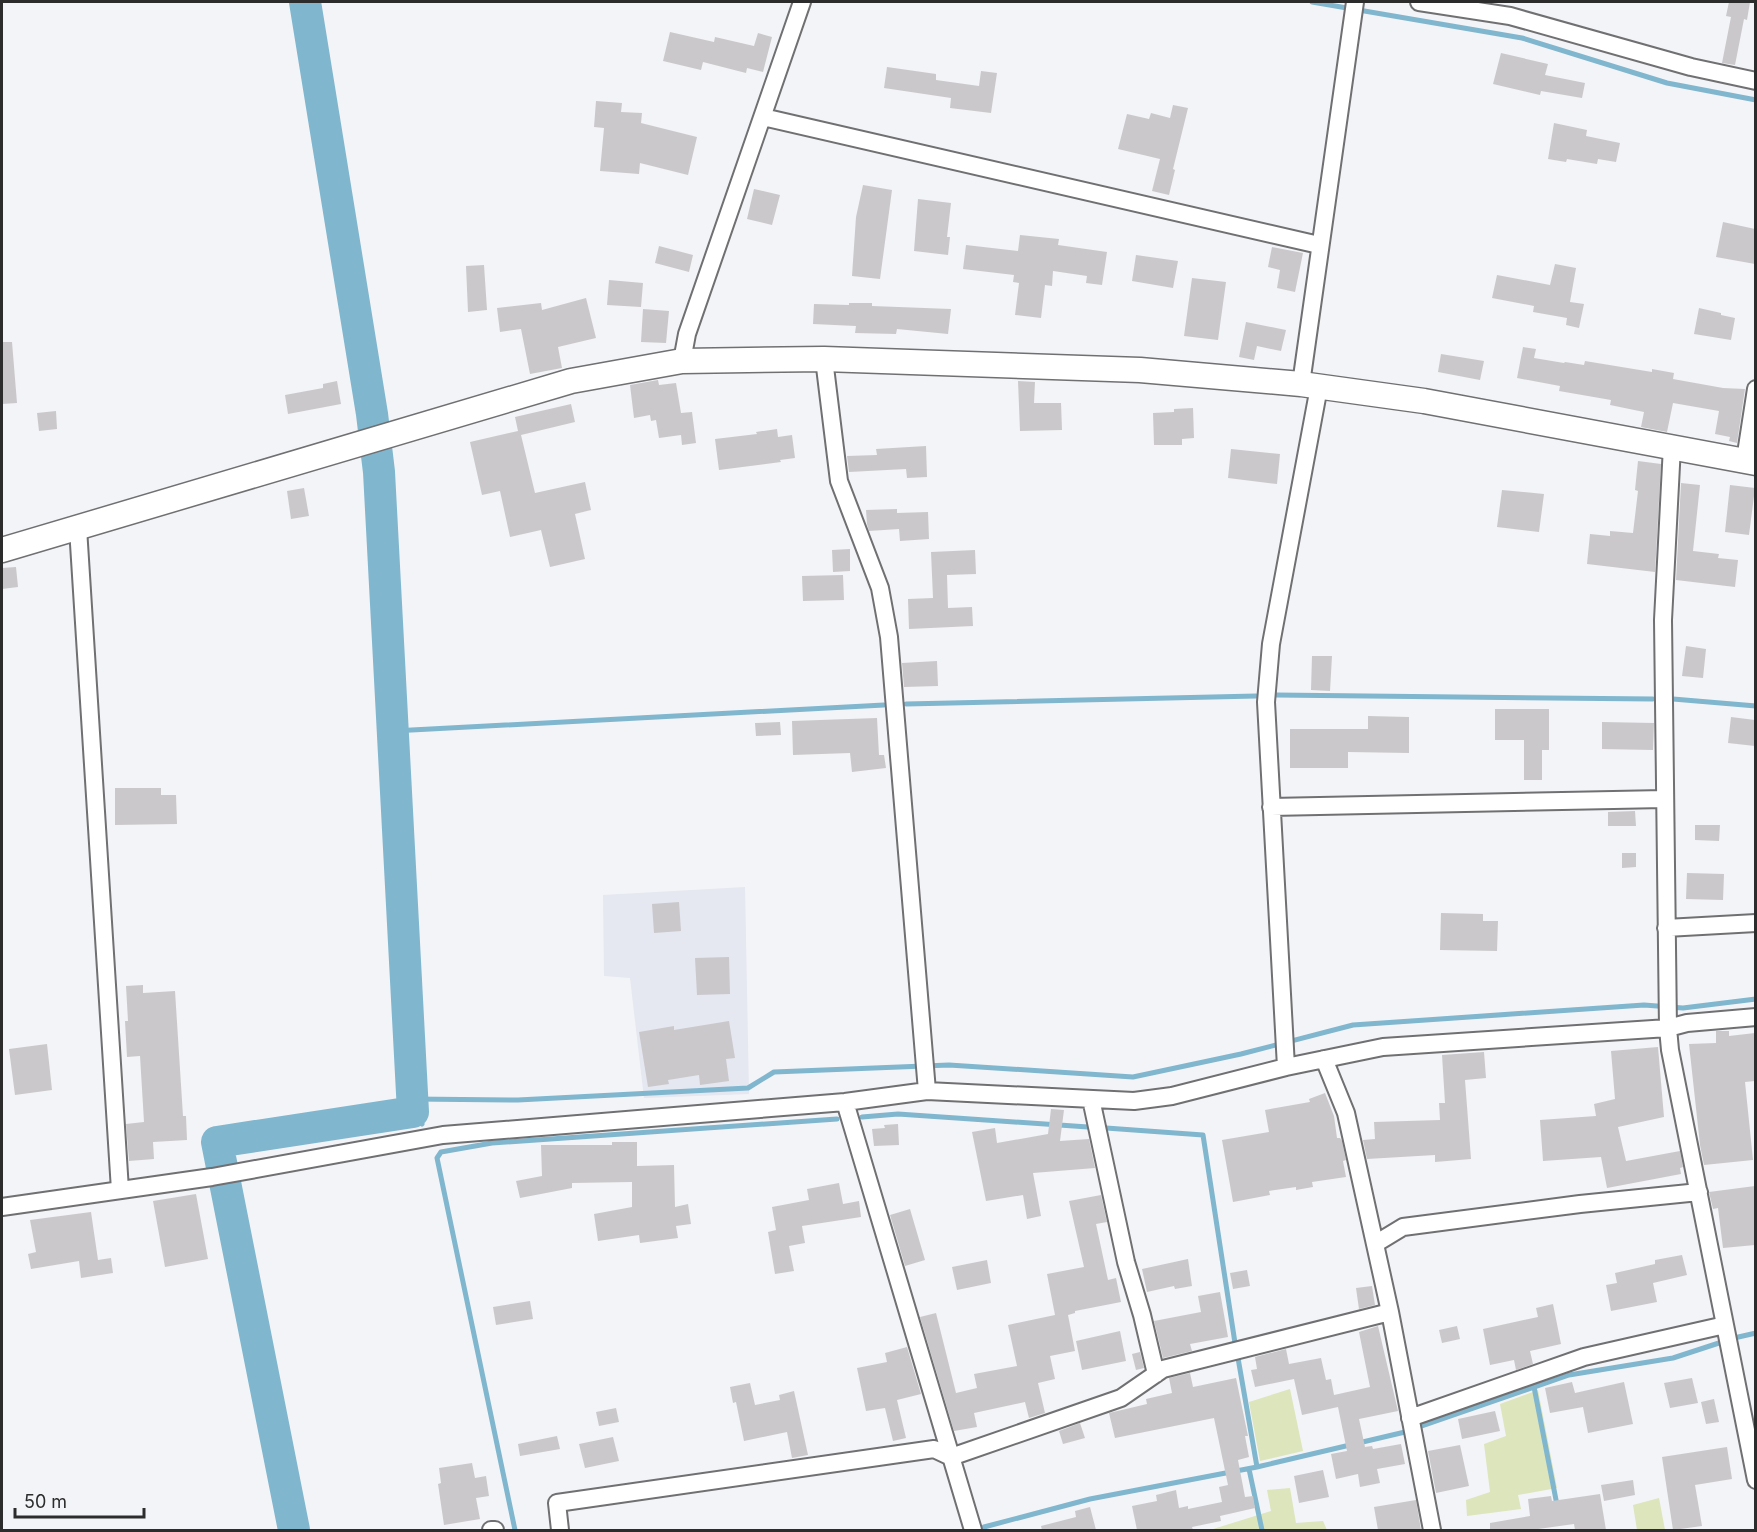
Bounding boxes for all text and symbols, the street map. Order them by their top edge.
scale bar [15,1481,144,1519]
text: 50 m [24,1491,67,1512]

